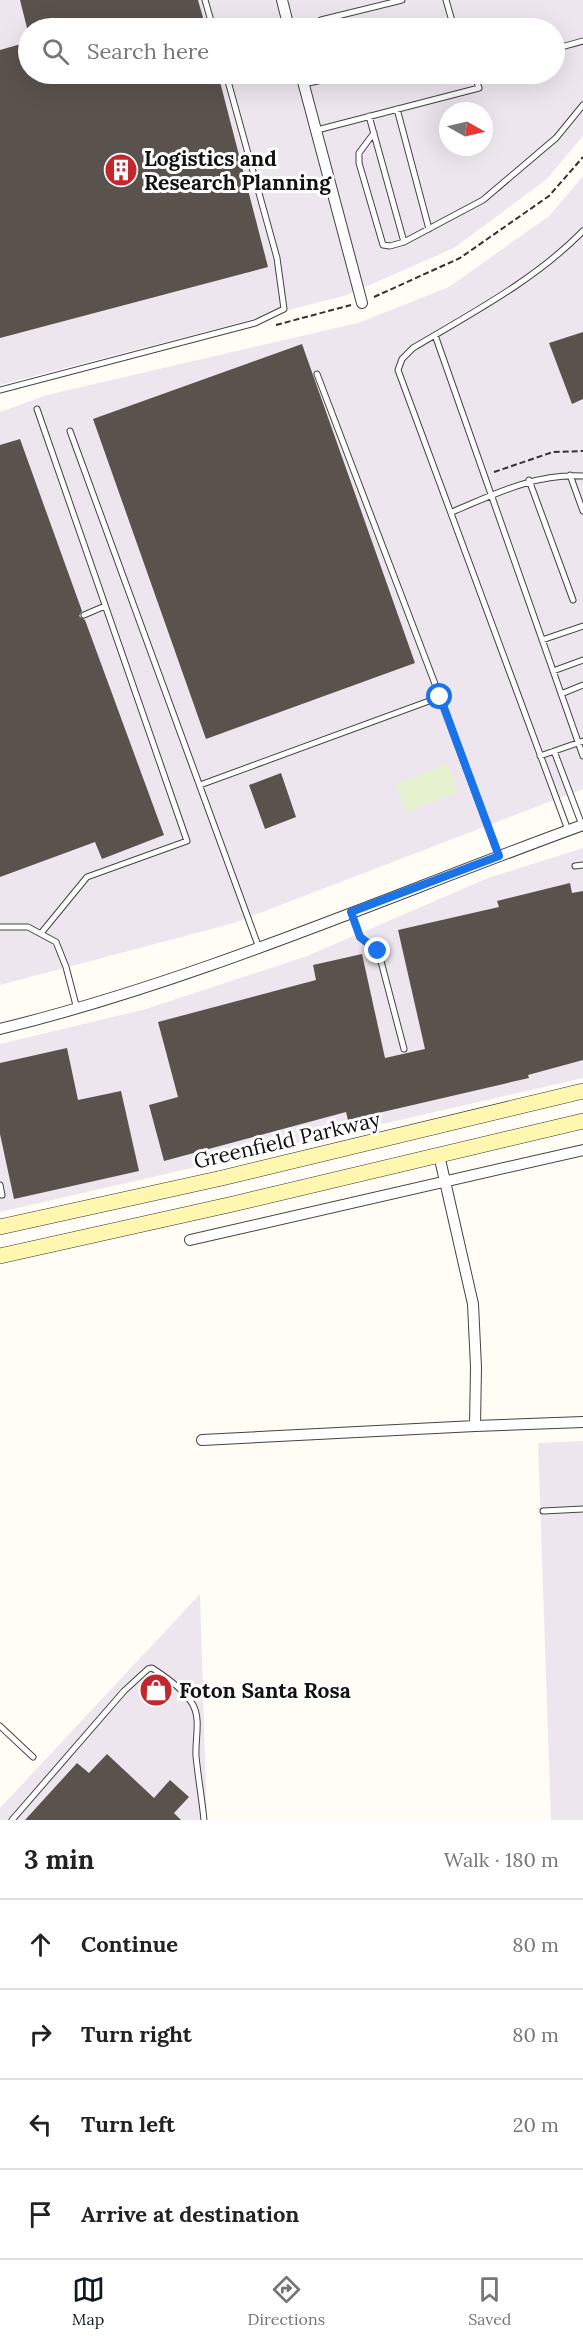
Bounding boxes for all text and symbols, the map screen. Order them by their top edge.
search box [18,18,565,84]
icon: search [39,35,72,68]
text: Search here [87,37,209,65]
north arrow [439,102,493,156]
place label: Logistics and Research Planning [144,145,332,196]
building icon: Logistics and Research Planning [103,152,139,188]
route start [426,683,452,709]
route end [364,937,390,963]
street label: Greenfield Parkway [191,1105,383,1175]
shop icon: Foton Santa Rosa [138,1672,174,1708]
place label: Foton Santa Rosa [179,1677,351,1704]
text: 3 min [24,1843,94,1876]
text: Walk · 180 m [444,1847,559,1872]
icon: ahead [24,1928,57,1961]
text: Continue [81,1930,178,1958]
text: 80 m [512,1932,559,1957]
icon: right [24,2018,57,2051]
text: Turn right [81,2020,192,2048]
text: 80 m [512,2022,559,2047]
icon: left [24,2108,57,2141]
text: Turn left [81,2110,175,2138]
text: 20 m [513,2112,559,2137]
icon: arrive [24,2198,57,2231]
text: Arrive at destination [81,2200,299,2228]
tab: Map [72,2273,105,2329]
tab: Directions [248,2273,325,2329]
tab: Saved [468,2273,511,2329]

